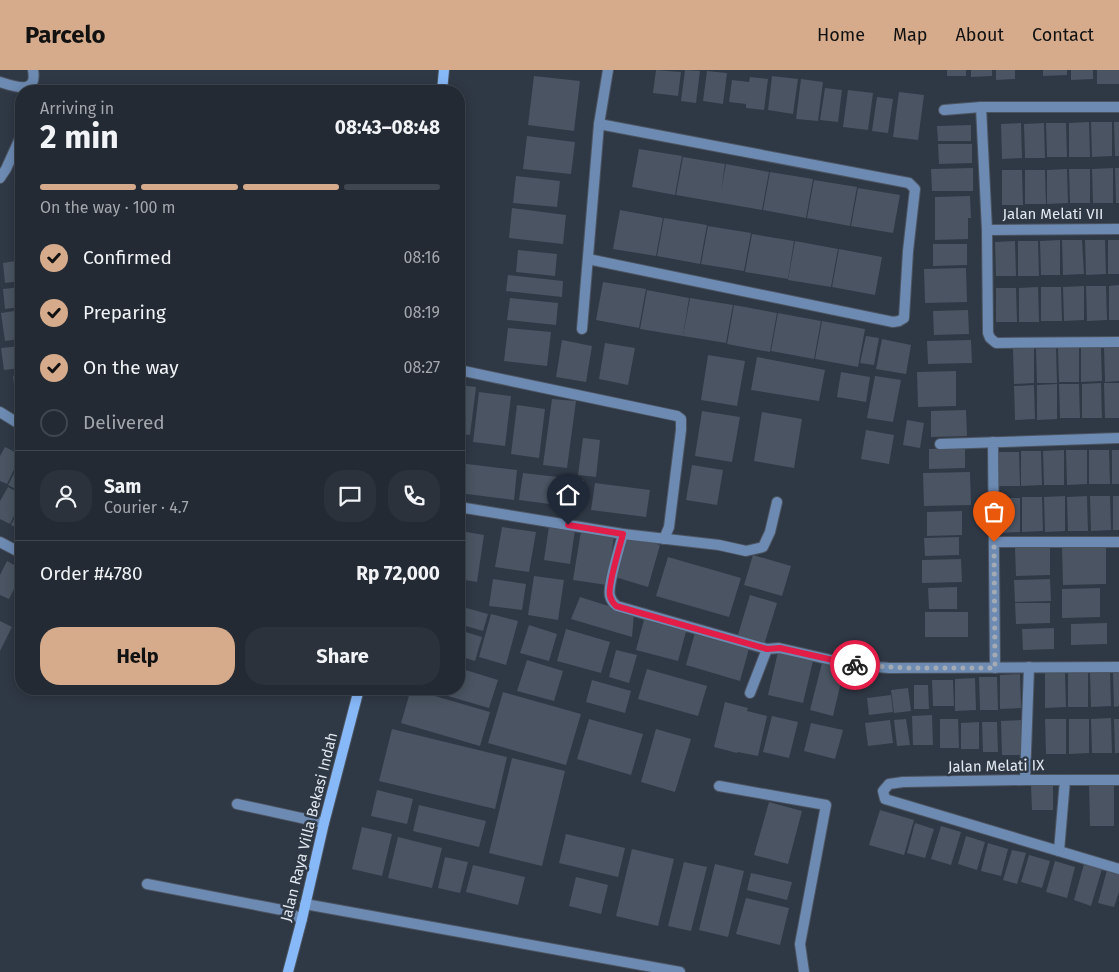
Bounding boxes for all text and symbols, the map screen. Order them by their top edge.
text: Parcelo [25,21,106,49]
text: Home [817,24,865,46]
text: Map [893,24,927,46]
text: About [955,24,1004,46]
text: Contact [1032,24,1094,46]
text: Arriving in [40,99,114,118]
text: 08:43–08:48 [335,116,440,139]
text: 2 min [40,118,119,156]
text: On the way · 100 m [40,198,175,217]
street label: Jalan Melati VII [1003,205,1103,223]
icon: check [40,244,68,272]
text: Confirmed [83,246,172,269]
text: 08:16 [404,248,440,267]
icon: check [40,299,68,327]
text: Preparing [83,301,166,324]
text: 08:19 [404,303,440,322]
icon: check [40,354,68,382]
text: On the way [83,356,179,379]
text: 08:27 [404,358,440,377]
text: Delivered [83,411,165,434]
button: person [40,470,92,522]
button: chat [324,470,376,522]
button: phone [388,470,440,522]
pin [547,474,589,525]
text: Sam [104,475,141,498]
icon: home [554,481,582,509]
pin [973,491,1015,542]
text: Courier · 4.7 [104,498,189,517]
icon: bag [980,498,1008,526]
text: Order #4780 [40,562,143,585]
text: Rp 72,000 [356,562,440,585]
button: Help [40,627,235,685]
button: Share [245,627,440,685]
courier [830,640,880,690]
icon: bike [841,651,869,679]
street label: Jalan Raya Villa Bekasi Indah [277,730,341,924]
street label: Jalan Melati IX [948,756,1045,776]

